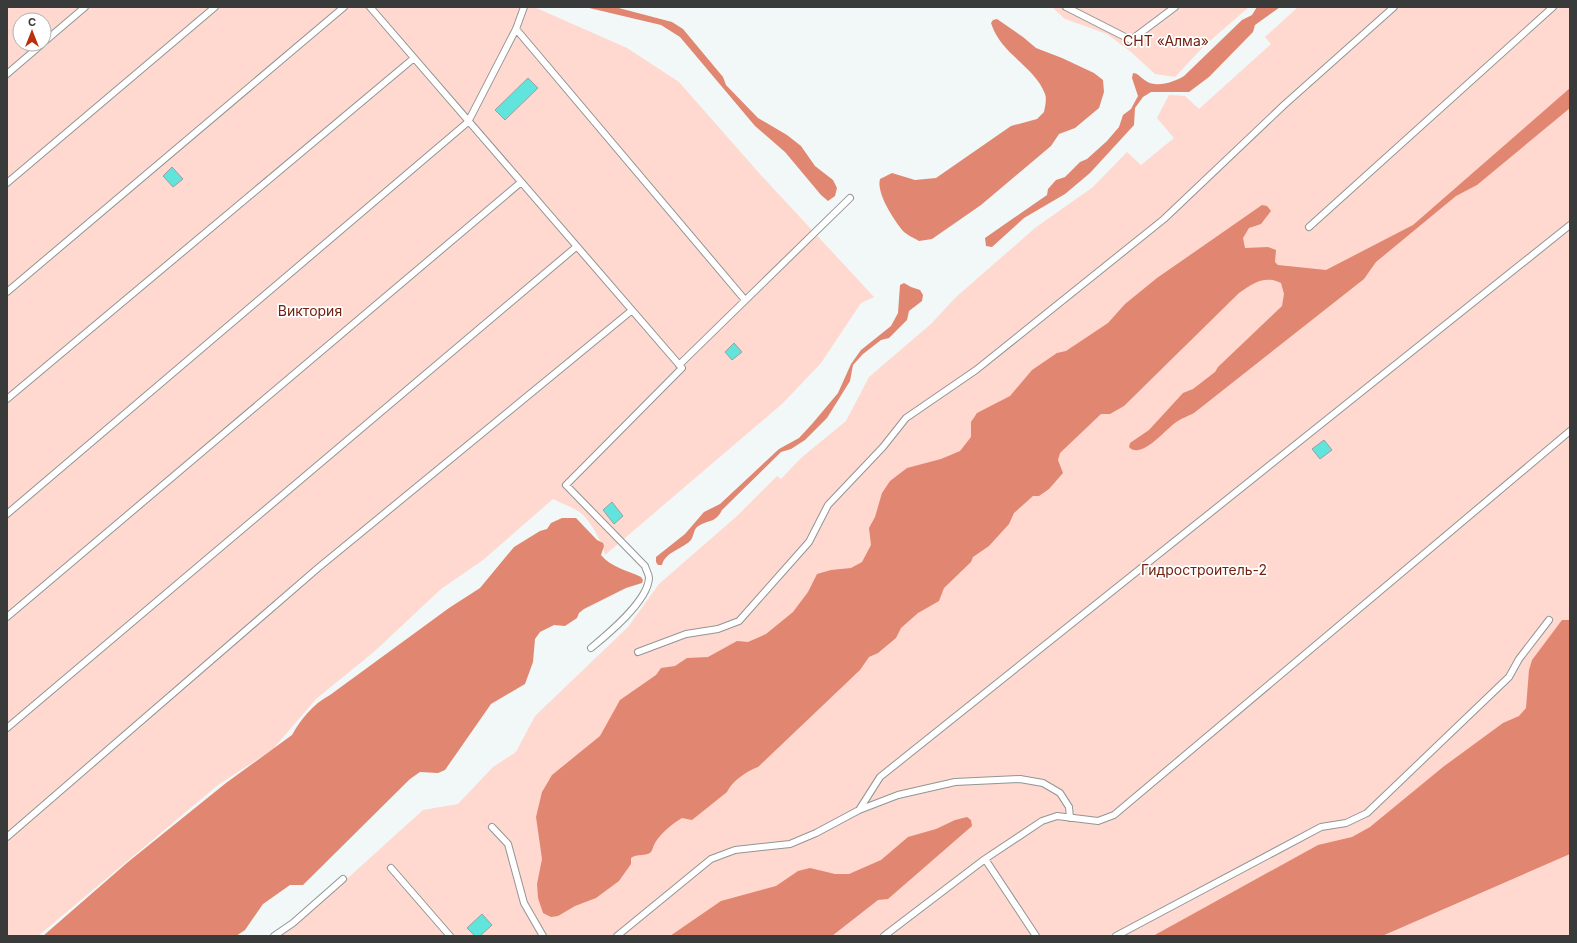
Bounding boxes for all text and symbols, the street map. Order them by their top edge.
north arrow [12,12,52,52]
text: С [28,15,36,29]
park label: СНТ «Алма» [1123,32,1209,49]
park label: Виктория [278,302,342,319]
park label: Гидростроитель-2 [1141,561,1267,578]

